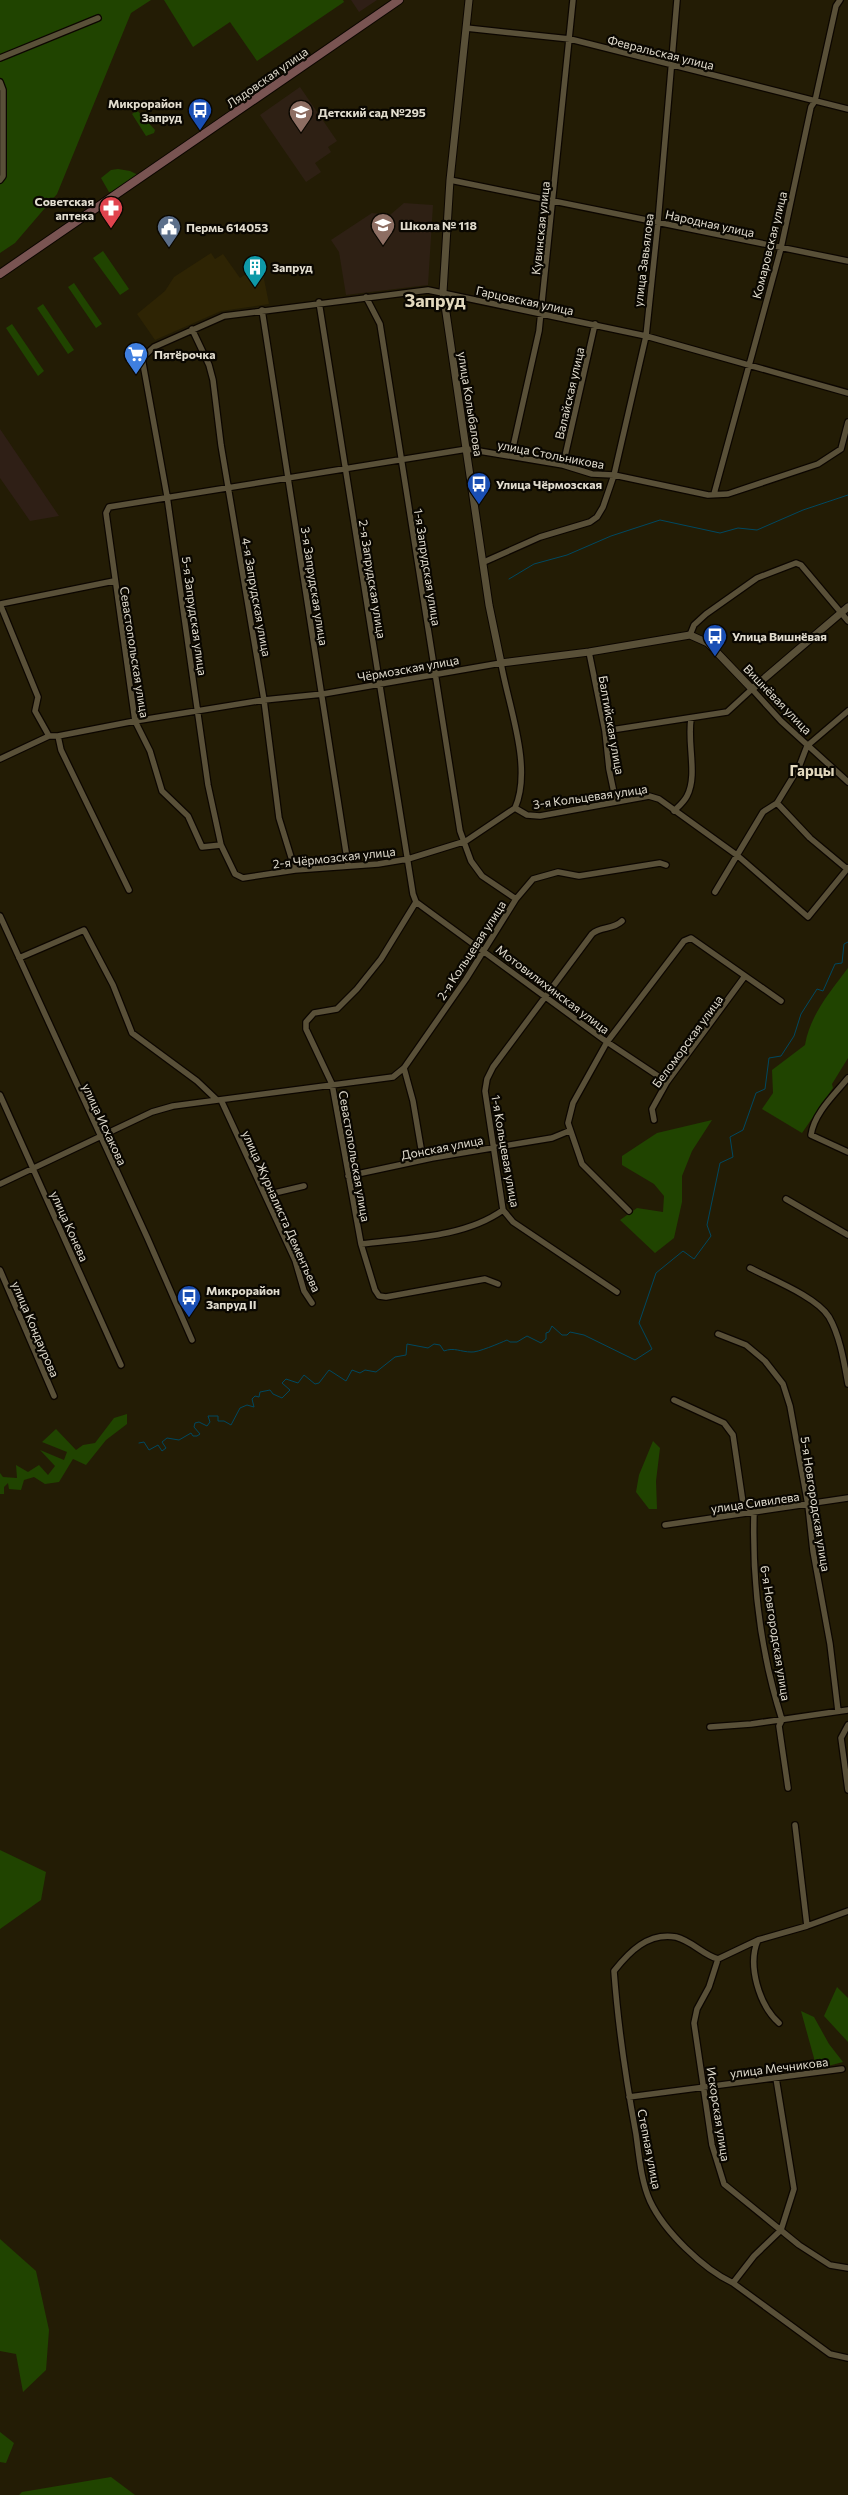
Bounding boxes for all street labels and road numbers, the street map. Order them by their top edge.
street label: Февральская улица [606,32,716,72]
street label: Лядовская улица [224,44,310,110]
street label: Кувинская улица [528,181,552,275]
street label: Комаровская улица [749,190,789,300]
street label: Народная улица [664,207,756,239]
street label: улица Завьялова [630,213,656,307]
street label: Гарцовская улица [475,283,575,317]
street label: Валайская улица [552,346,586,440]
street label: улица Колыбалова [456,351,486,457]
street label: улица Стольникова [496,437,606,471]
street label: 1-я Запрудская улица [412,507,444,627]
street label: 2-я Запрудская улица [357,519,389,639]
street label: 3-я Запрудская улица [299,526,331,646]
street label: 4-я Запрудская улица [240,536,274,658]
street label: 5-я Запрудская улица [180,556,210,676]
street label: Севастопольская улица [118,585,152,719]
street label: Чёрмозская улица [356,652,460,684]
street label: Вишнёвая улица [741,661,815,737]
street label: Балтийская улица [596,674,628,776]
street label: 3-я Кольцевая улица [532,781,648,811]
street label: 2-я Чёрмозская улица [272,844,396,870]
street label: 2-я Кольцевая улица [434,898,508,1002]
street label: Мотовилихинская улица [494,942,612,1036]
street label: Беломорская улица [649,992,725,1090]
street label: улица Исхакова [80,1081,130,1167]
street label: Севастопольская улица [337,1089,373,1223]
street label: 1-я Кольцевая улица [489,1094,523,1208]
street label: улица Журналиста Дементьева [240,1128,324,1294]
street label: Донская улица [400,1132,484,1162]
street label: улица Конева [48,1189,92,1263]
street label: улица Кондаурова [9,1279,63,1379]
street label: 5-я Новгородская улица [798,1435,834,1573]
street label: улица Сивилева [710,1489,800,1515]
street label: 6-я Новгородская улица [758,1564,794,1702]
street label: улица Мечникова [729,2054,829,2080]
street label: Искорская улица [705,2066,733,2162]
street label: Степная улица [635,2108,665,2190]

